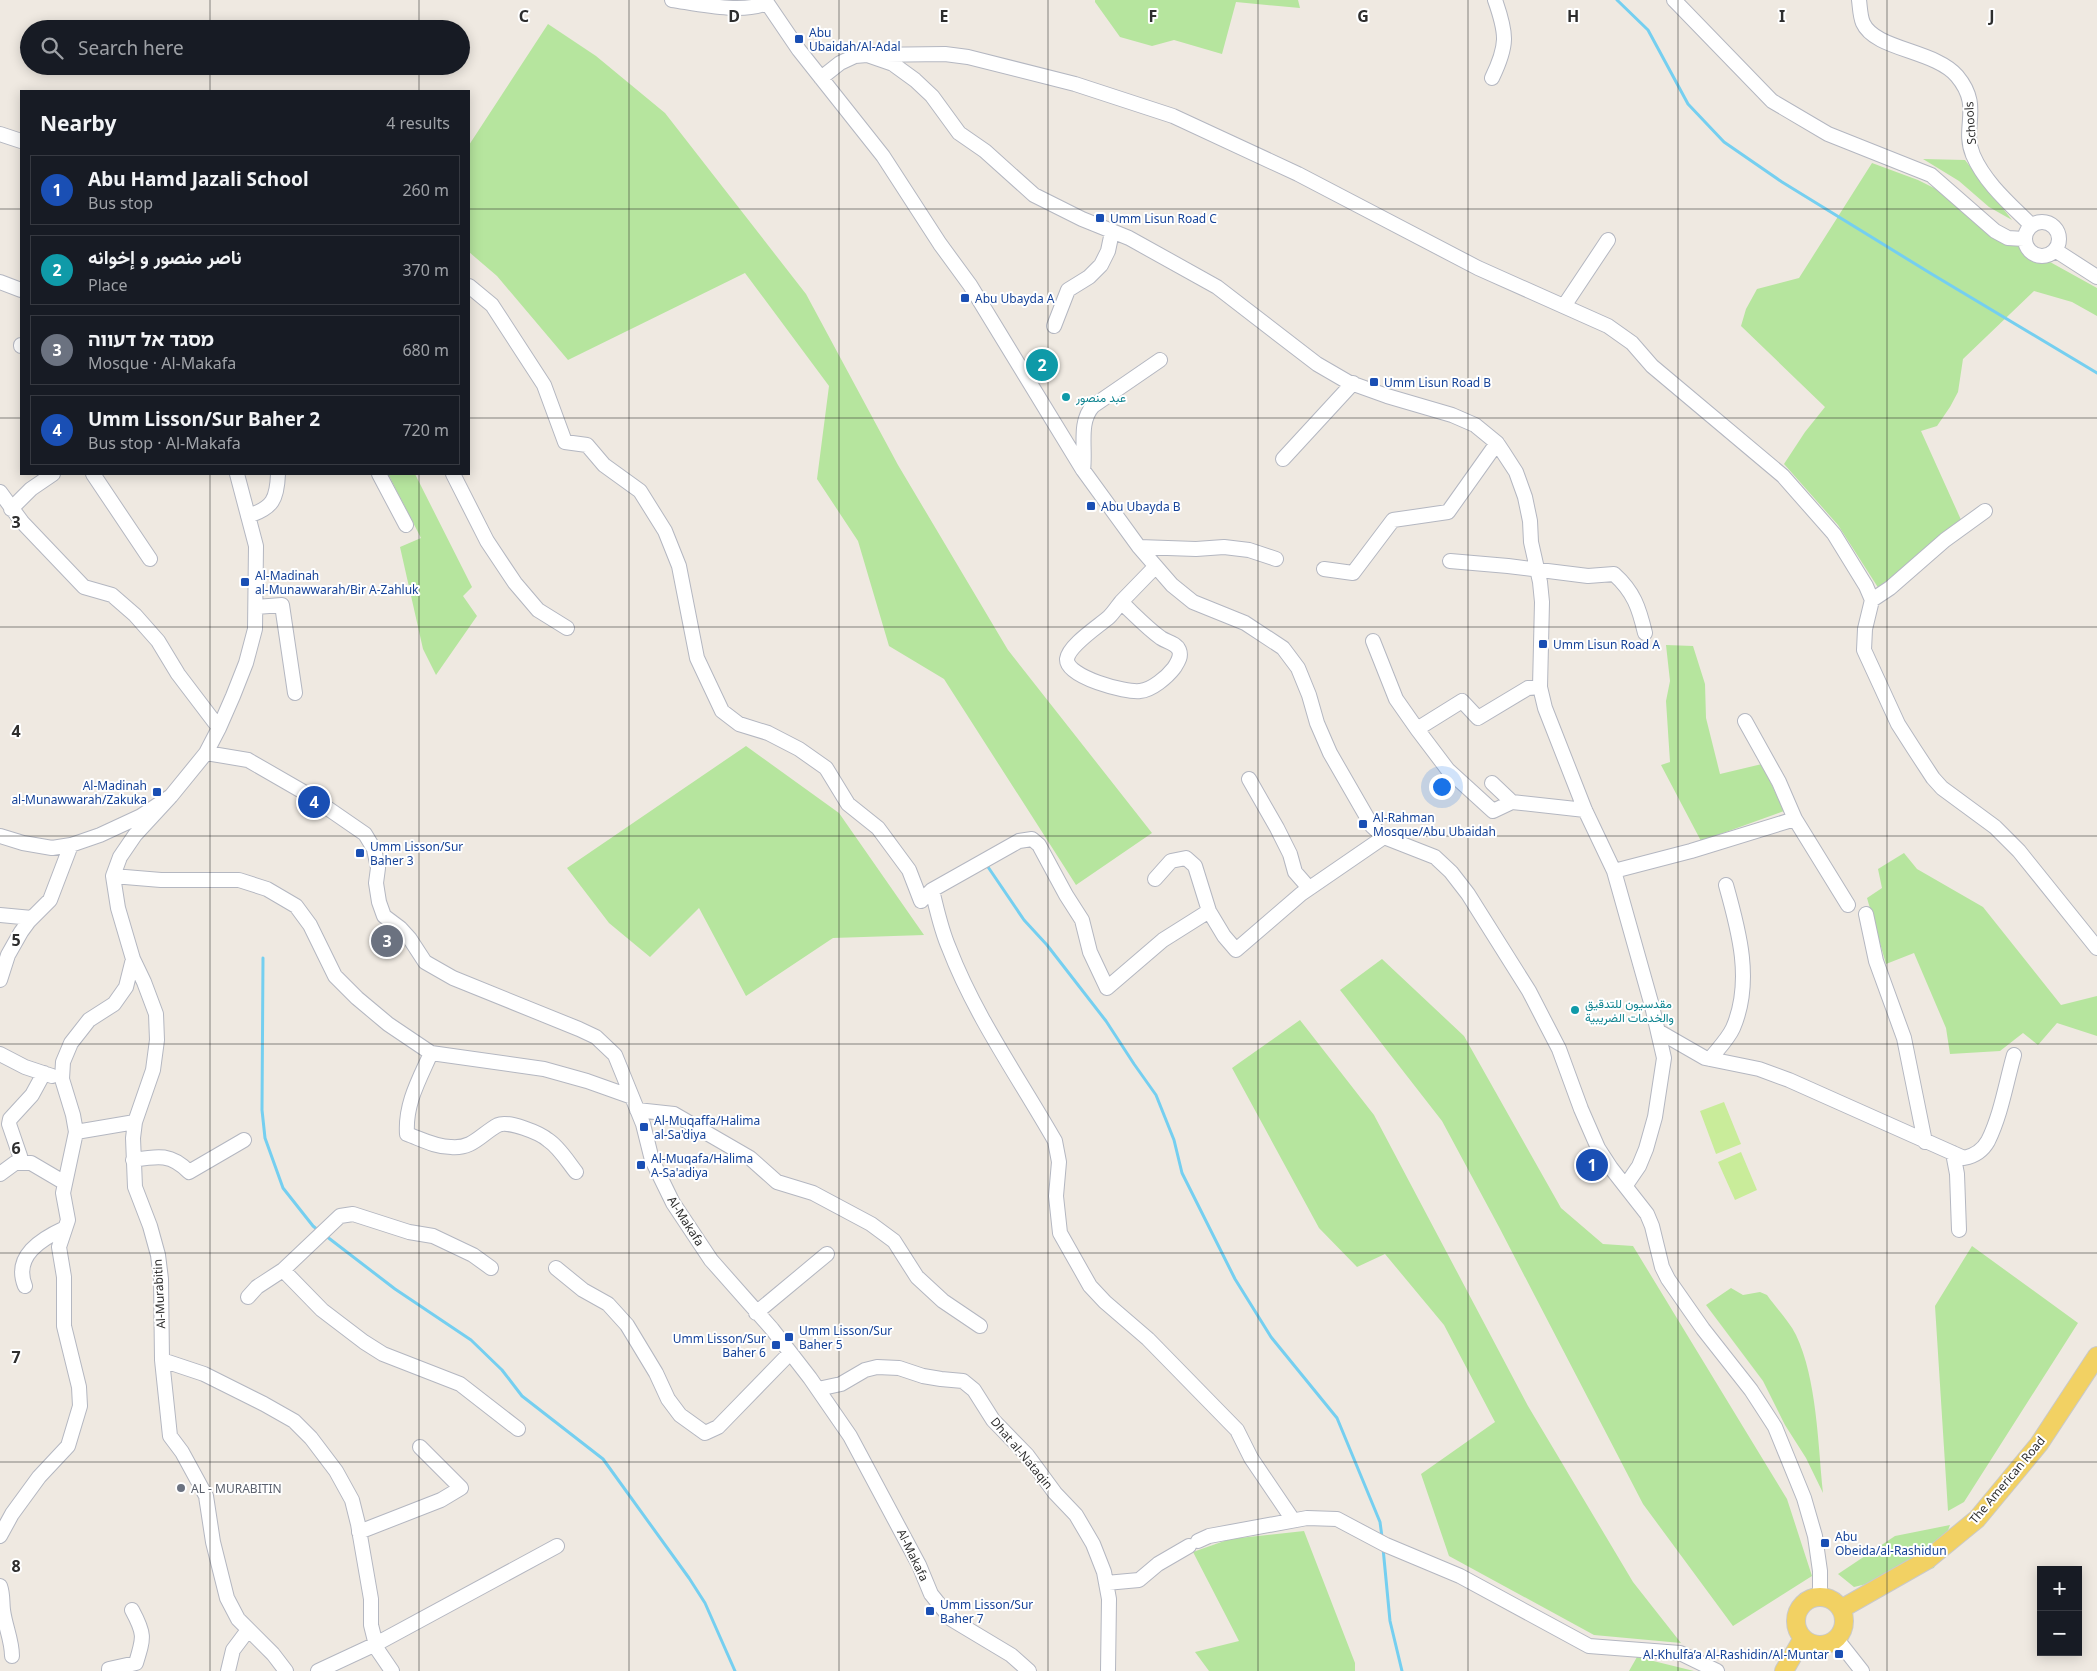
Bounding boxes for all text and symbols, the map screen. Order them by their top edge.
text: C [519,5,529,27]
text: D [728,5,740,27]
text: E [940,5,949,27]
text: F [1149,5,1157,27]
text: G [1357,5,1369,27]
text: H [1567,5,1579,27]
text: I [1779,5,1785,27]
text: J [1987,5,1995,27]
search box [20,20,470,75]
place label: Abu Ubaidah/Al-Adal [809,24,900,55]
marker: Abu Ubaidah/Al-Adal [793,33,805,45]
icon: search [38,34,66,62]
text: Search here [78,35,184,61]
street label: Schools [1960,101,1980,145]
text: Nearby [40,109,116,137]
text: 4 results [386,112,450,134]
text: Abu Hamd Jazali School [88,166,309,192]
text: 1 [52,179,62,201]
text: 260 m [402,179,449,201]
text: Bus stop [88,192,153,214]
place label: Umm Lisun Road C [1110,210,1217,227]
marker: Umm Lisun Road C [1094,212,1106,224]
text: ناصر منصور و إخوانه [88,244,242,270]
text: 2 [52,259,62,281]
text: 370 m [402,259,449,281]
text: Place [88,274,128,296]
place label: Abu Ubayda A [975,290,1055,307]
marker: Abu Ubayda A [959,292,971,304]
text: מסגד אל דעווה [88,326,214,352]
text: 3 [52,339,62,361]
text: 680 m [402,339,449,361]
pin: 2 [1026,346,1058,384]
text: Mosque · Al-Makafa [88,352,236,374]
place label: Umm Lisun Road B [1384,374,1491,391]
marker: Umm Lisun Road B [1368,376,1380,388]
place label: عبد منصور [1075,389,1126,406]
marker: عبد منصور [1060,391,1072,403]
text: Umm Lisson/Sur Baher 2 [88,406,320,432]
text: 4 [52,419,62,441]
text: 720 m [402,419,449,441]
text: Bus stop · Al-Makafa [88,432,241,454]
place label: Abu Ubayda B [1101,498,1181,515]
marker: Abu Ubayda B [1085,500,1097,512]
text: 3 [11,511,21,533]
place label: Al-Madinah al-Munawwarah/Bir A-Zahluk [255,567,419,598]
marker: Al-Madinah al-Munawwarah/Bir A-Zahluk [239,576,251,588]
place label: Umm Lisun Road A [1553,636,1660,653]
marker: Umm Lisun Road A [1537,638,1549,650]
text: 4 [11,720,21,742]
your location [1429,774,1455,800]
place label: Al-Madinah al-Munawwarah/Zakuka [11,777,147,808]
pin: 4 [298,783,330,821]
marker: Al-Madinah al-Munawwarah/Zakuka [151,786,163,798]
place label: Al-Rahman Mosque/Abu Ubaidah [1373,809,1496,840]
marker: Al-Rahman Mosque/Abu Ubaidah [1357,818,1369,830]
place label: Umm Lisson/Sur Baher 3 [370,838,463,869]
marker: Umm Lisson/Sur Baher 3 [354,847,366,859]
pin: 3 [371,922,403,960]
text: 5 [11,929,21,951]
place label: مقدسيون للتدقيق والخدمات الضريبية [1585,995,1674,1026]
marker: مقدسيون للتدقيق والخدمات الضريبية [1569,1004,1581,1016]
place label: Al-Muqaffa/Halima al-Sa'diya [654,1112,760,1143]
marker: Al-Muqaffa/Halima al-Sa'diya [638,1121,650,1133]
text: 6 [11,1137,21,1159]
pin: 1 [1576,1146,1608,1184]
place label: Al-Muqafa/Halima A-Sa'adiya [651,1150,753,1181]
marker: Al-Muqafa/Halima A-Sa'adiya [635,1159,647,1171]
street label: Al-Makafa [664,1193,708,1249]
street label: Al-Murabitin [149,1259,169,1329]
place label: Umm Lisson/Sur Baher 5 [799,1322,892,1353]
place label: Umm Lisson/Sur Baher 6 [673,1330,766,1361]
marker: Umm Lisson/Sur Baher 5 [783,1331,795,1343]
marker: Umm Lisson/Sur Baher 6 [770,1339,782,1351]
text: 7 [11,1346,21,1368]
street label: Dhat al-Nataqin [987,1413,1057,1493]
street label: The American Road [1965,1433,2049,1527]
place label: AL - MURABITIN [191,1480,282,1497]
marker: AL - MURABITIN [175,1482,187,1494]
street label: Al-Makafa [893,1526,933,1584]
place label: Abu Obeida/al-Rashidun [1835,1528,1947,1559]
marker: Abu Obeida/al-Rashidun [1819,1537,1831,1549]
text: 8 [11,1555,21,1577]
map controls [2037,1566,2082,1656]
button: + [2037,1566,2082,1611]
place label: Umm Lisson/Sur Baher 7 [940,1596,1033,1627]
marker: Umm Lisson/Sur Baher 7 [924,1605,936,1617]
button: − [2037,1611,2082,1656]
place label: Al-Khulfa’a Al-Rashidin/Al-Muntar [1643,1646,1829,1663]
marker: Al-Khulfa’a Al-Rashidin/Al-Muntar [1833,1648,1845,1660]

